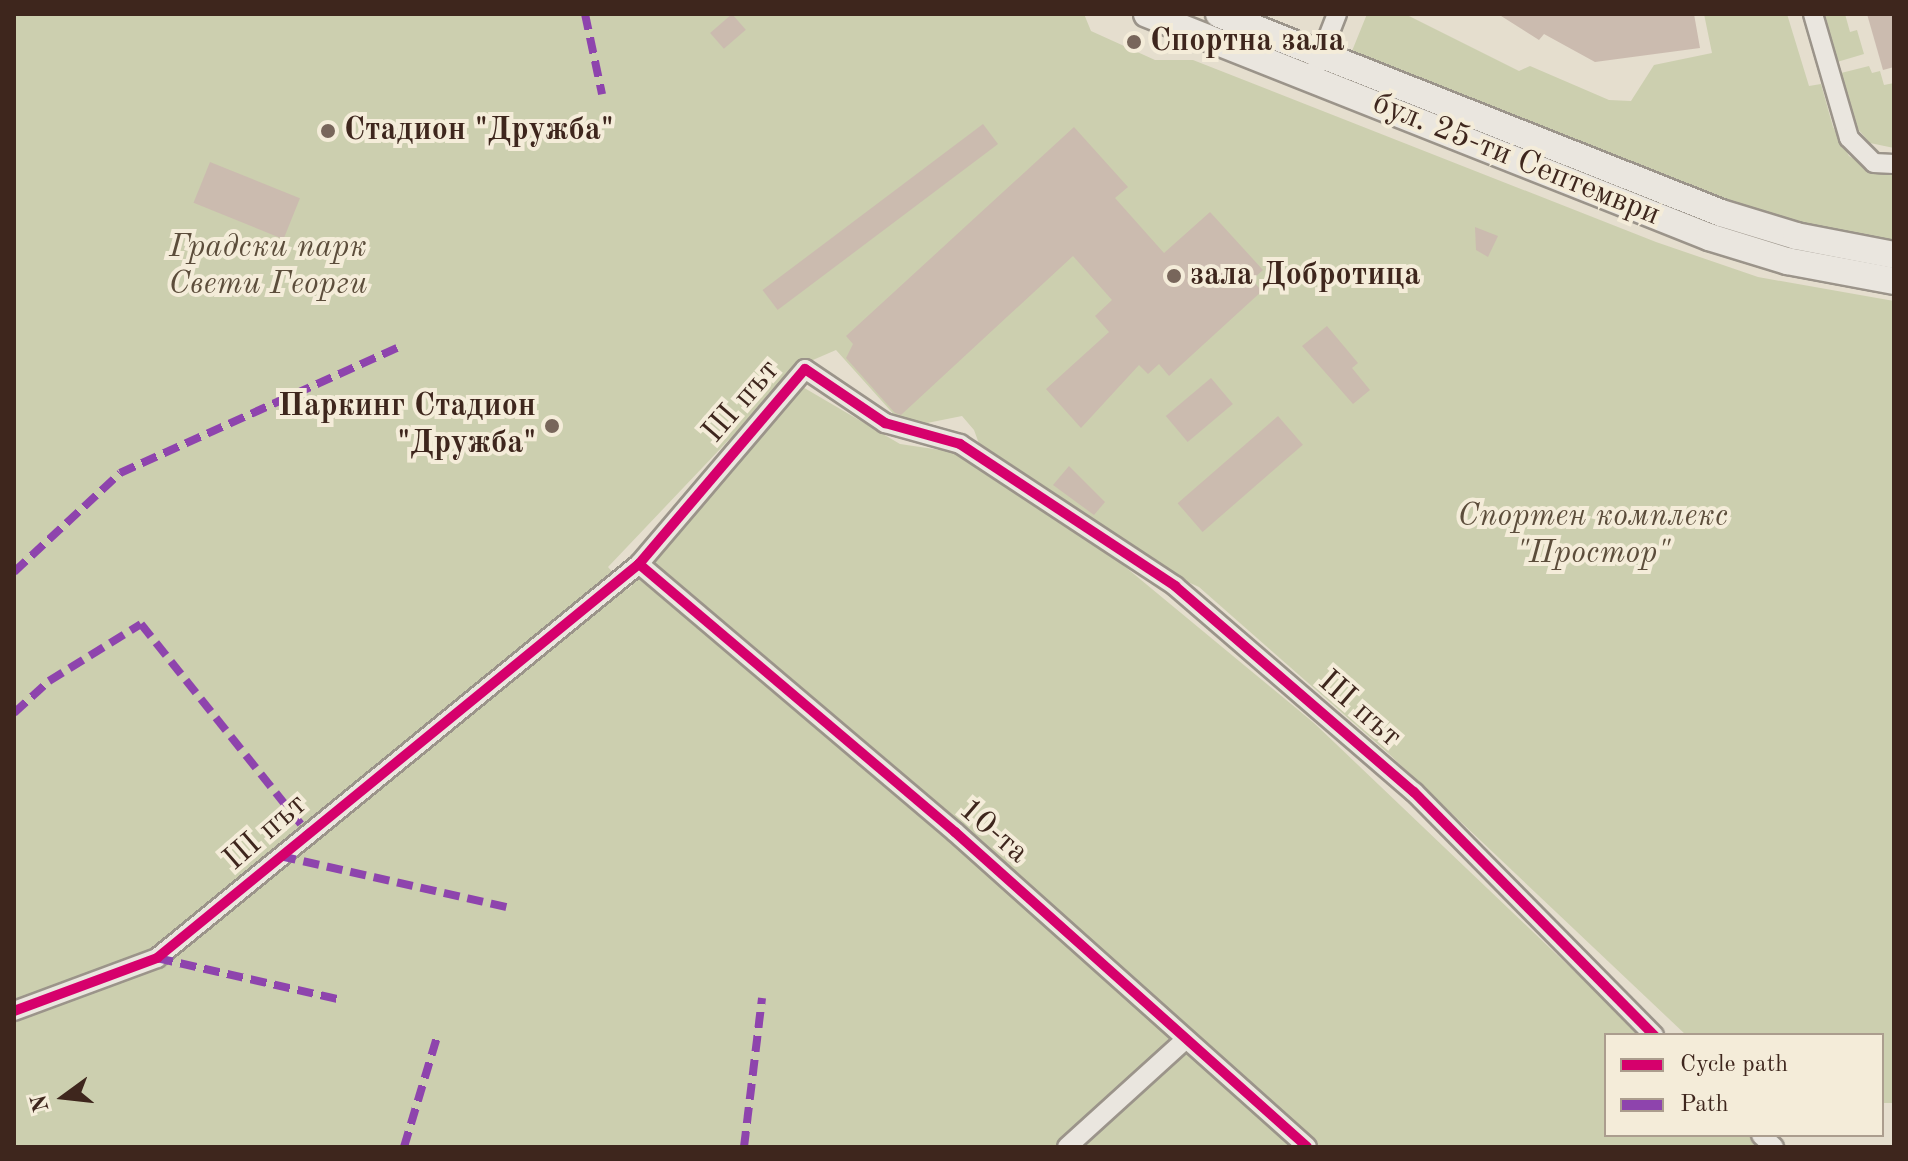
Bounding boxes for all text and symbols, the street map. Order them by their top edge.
place label: Спортна зала [1150,23,1345,61]
marker: Спортна зала [1125,33,1143,51]
street label: бул. 25-ти Септември [1367,85,1665,235]
place label: Стадион "Дружба" [344,112,614,150]
marker: Стадион "Дружба" [319,122,337,140]
park label: Градски парк Свети Георги [168,230,368,305]
place label: зала Добротица [1190,257,1420,295]
marker: зала Добротица [1165,267,1183,285]
street label: ІІІ път [695,352,789,452]
place label: Паркинг Стадион "Дружба" [278,389,536,464]
marker: Паркинг Стадион "Дружба" [543,417,561,435]
park label: Спортен комплекс "Простор" [1458,499,1728,574]
street label: ІІІ път [1309,663,1409,757]
street label: ІІІ път [216,786,316,880]
street label: 10-та [950,791,1036,873]
legend [1604,1033,1884,1137]
text: Cycle path [1680,1053,1788,1077]
north arrow [24,1057,104,1137]
text: N [28,1092,54,1114]
text: Path [1680,1093,1729,1117]

